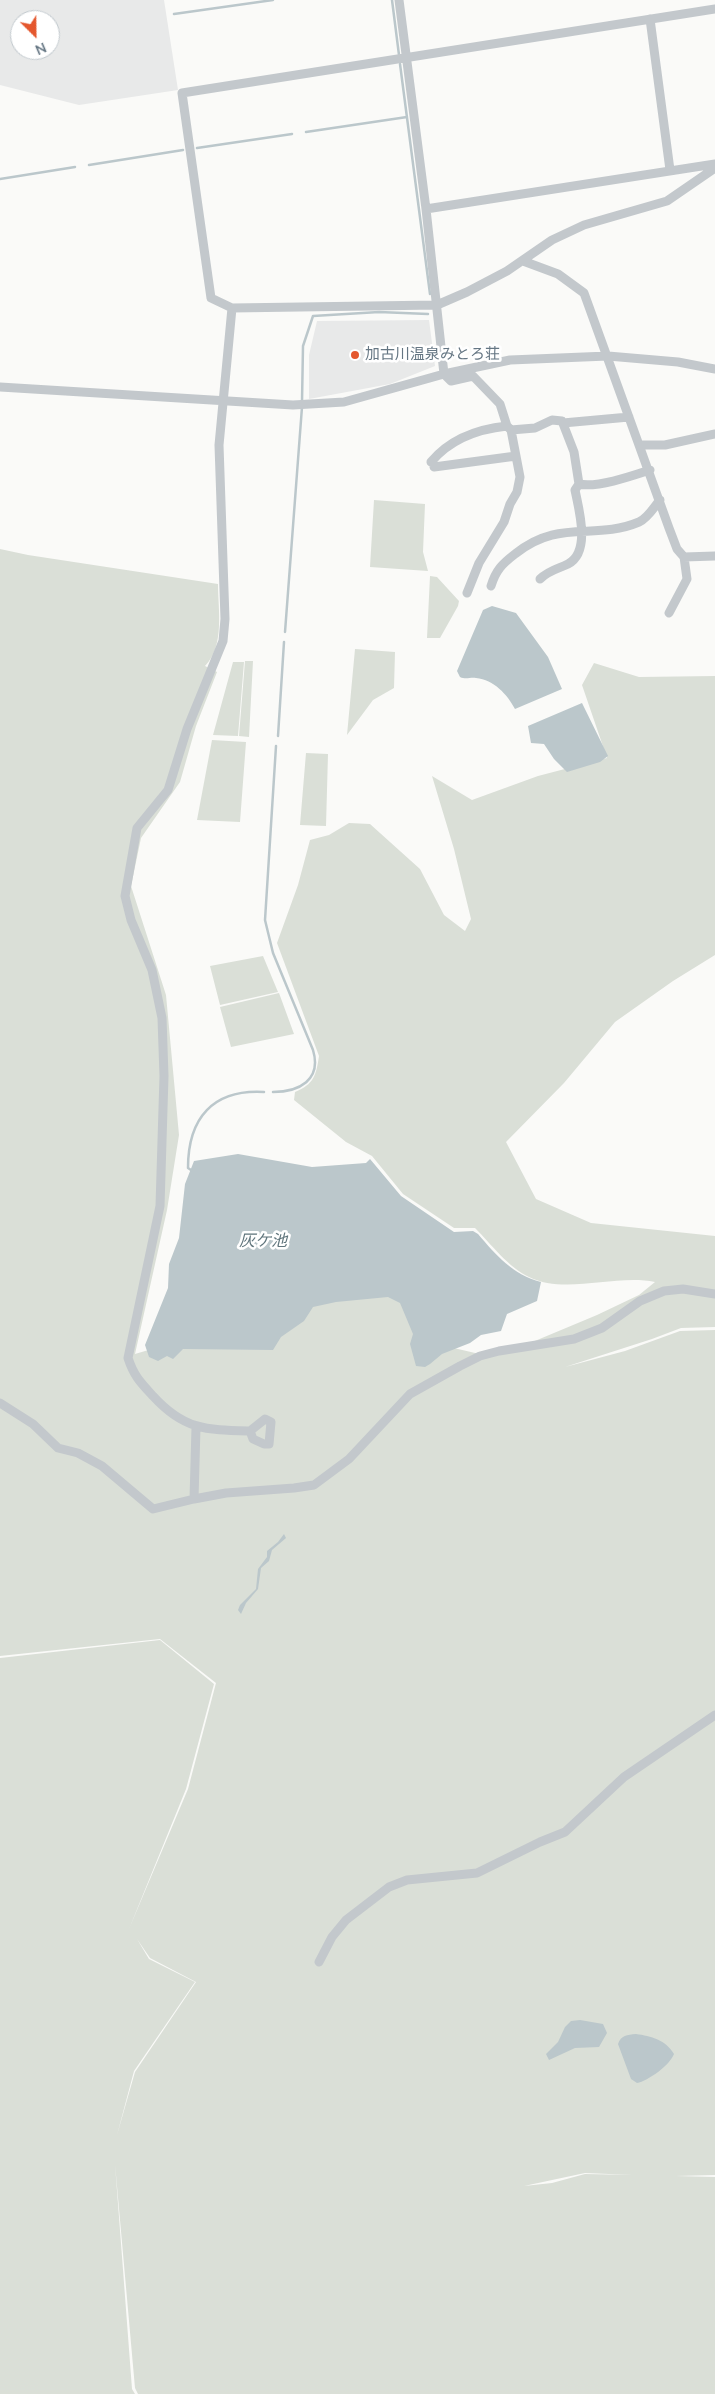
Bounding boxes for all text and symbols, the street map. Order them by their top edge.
north arrow [10,10,60,60]
text: N [32,38,49,59]
place label: 加古川温泉みとろ荘 [365,346,500,364]
marker: 加古川温泉みとろ荘 [349,349,361,361]
water label: 灰ケ池 [239,1232,287,1252]

